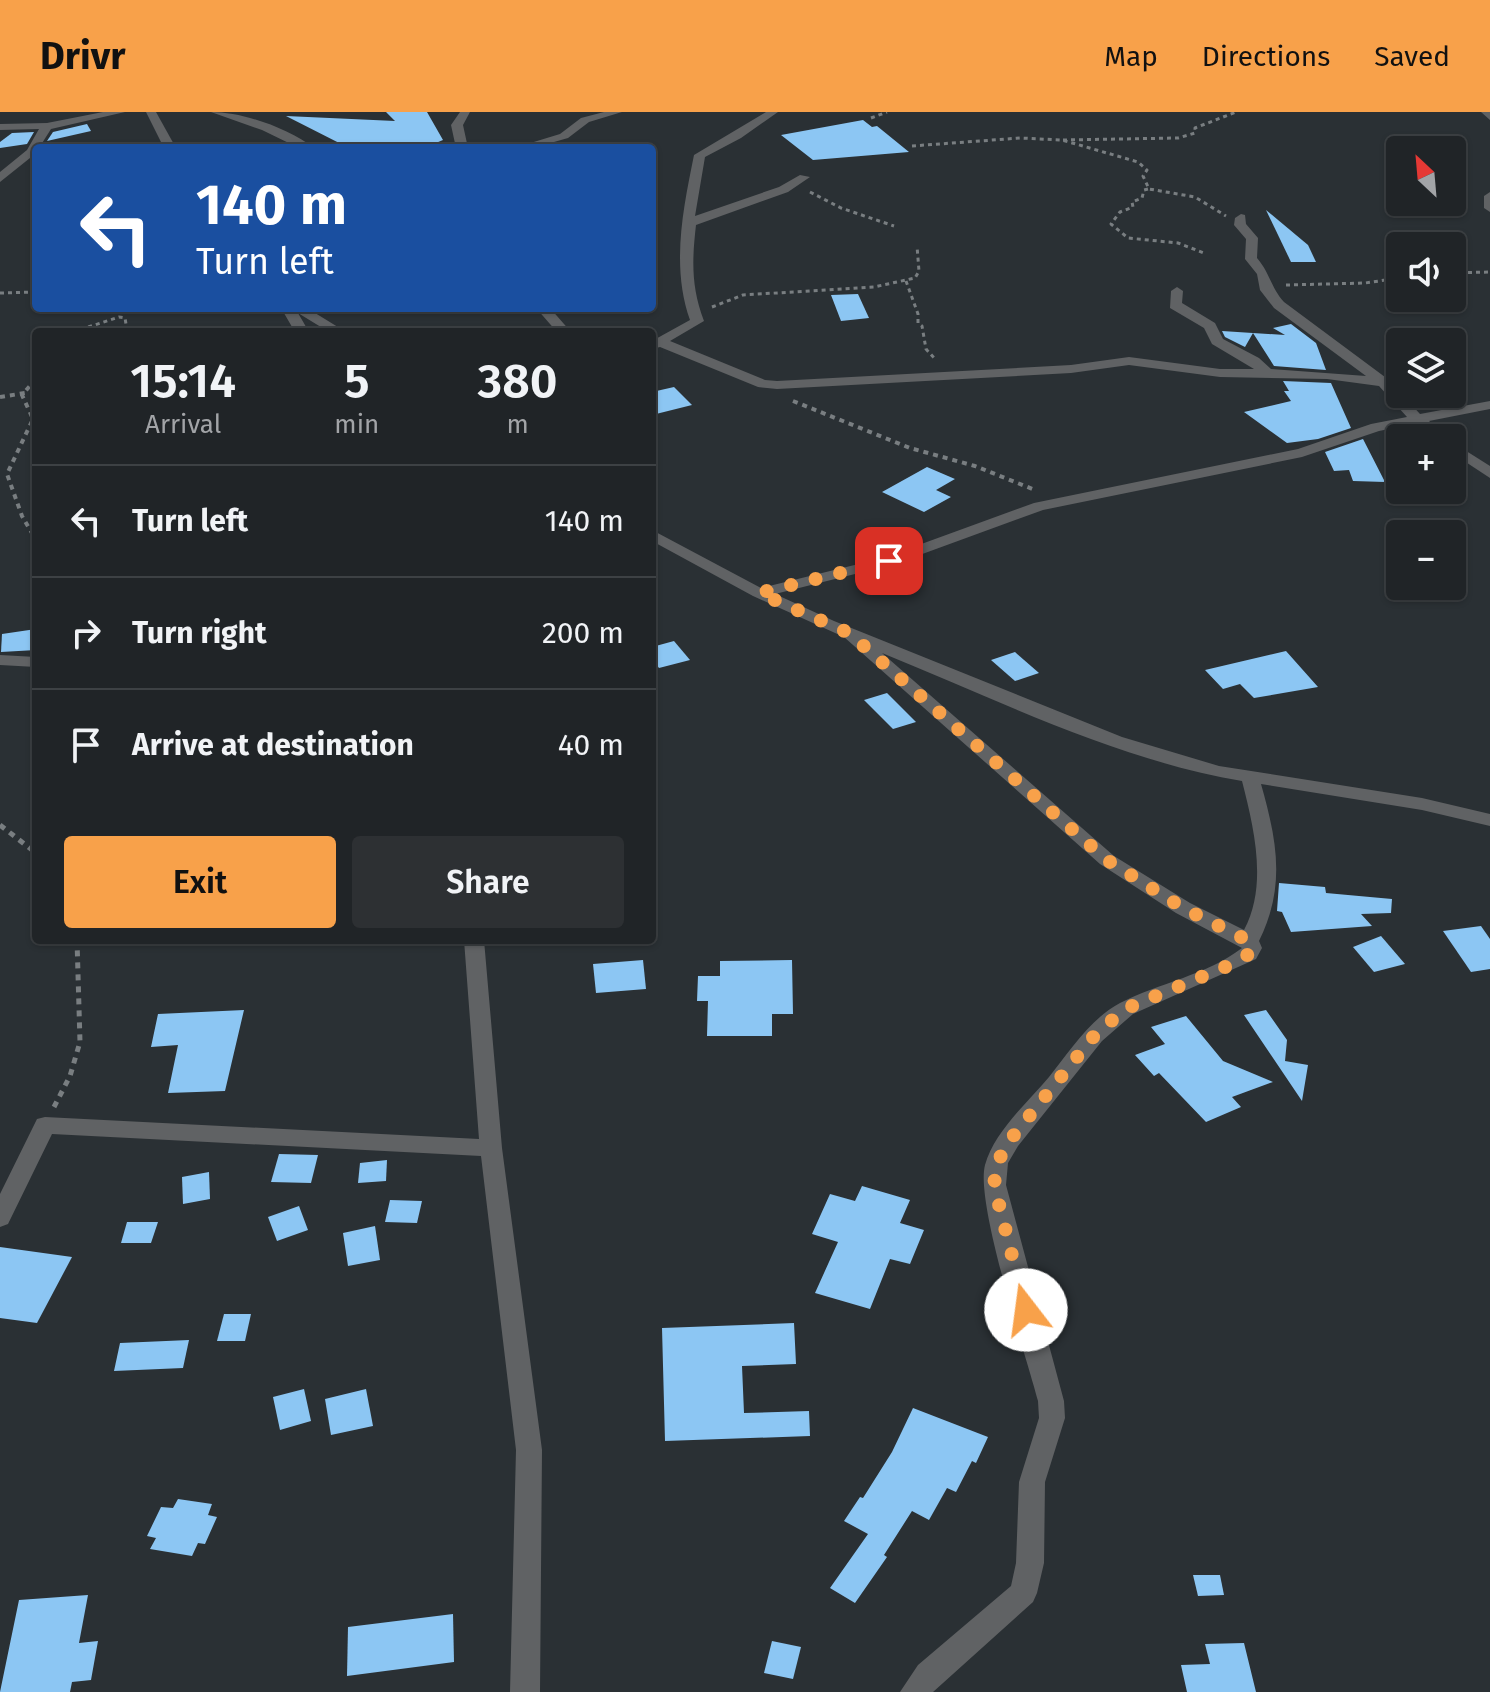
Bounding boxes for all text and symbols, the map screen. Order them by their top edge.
text: Drivr [40,33,125,79]
text: Map [1104,40,1158,73]
text: Directions [1202,40,1330,73]
text: Saved [1374,40,1450,73]
north arrow [1386,136,1466,216]
map controls [1386,136,1466,600]
text: 140 m [196,172,347,239]
icon: left [64,176,168,280]
button: sound [1386,232,1466,312]
text: Turn left [196,240,334,284]
button: layers [1386,328,1466,408]
text: 15:14 [130,352,236,410]
text: 5 [344,352,369,410]
text: 380 [478,352,558,410]
text: Arrival [145,409,221,440]
text: min [334,409,379,440]
text: m [506,409,529,440]
button: + [1386,424,1466,504]
icon: left [64,499,108,543]
text: Turn left [132,503,248,539]
text: 140 m [545,503,624,539]
button: − [1386,520,1466,600]
pin [855,527,923,595]
icon: arrive [867,539,911,583]
icon: right [64,611,108,655]
text: Turn right [132,615,267,651]
text: 200 m [542,615,624,651]
icon: arrive [64,723,108,767]
text: Arrive at destination [132,727,414,763]
text: 40 m [558,727,624,763]
button: Exit [64,836,336,928]
button: Share [352,836,624,928]
position arrow [984,1268,1068,1352]

